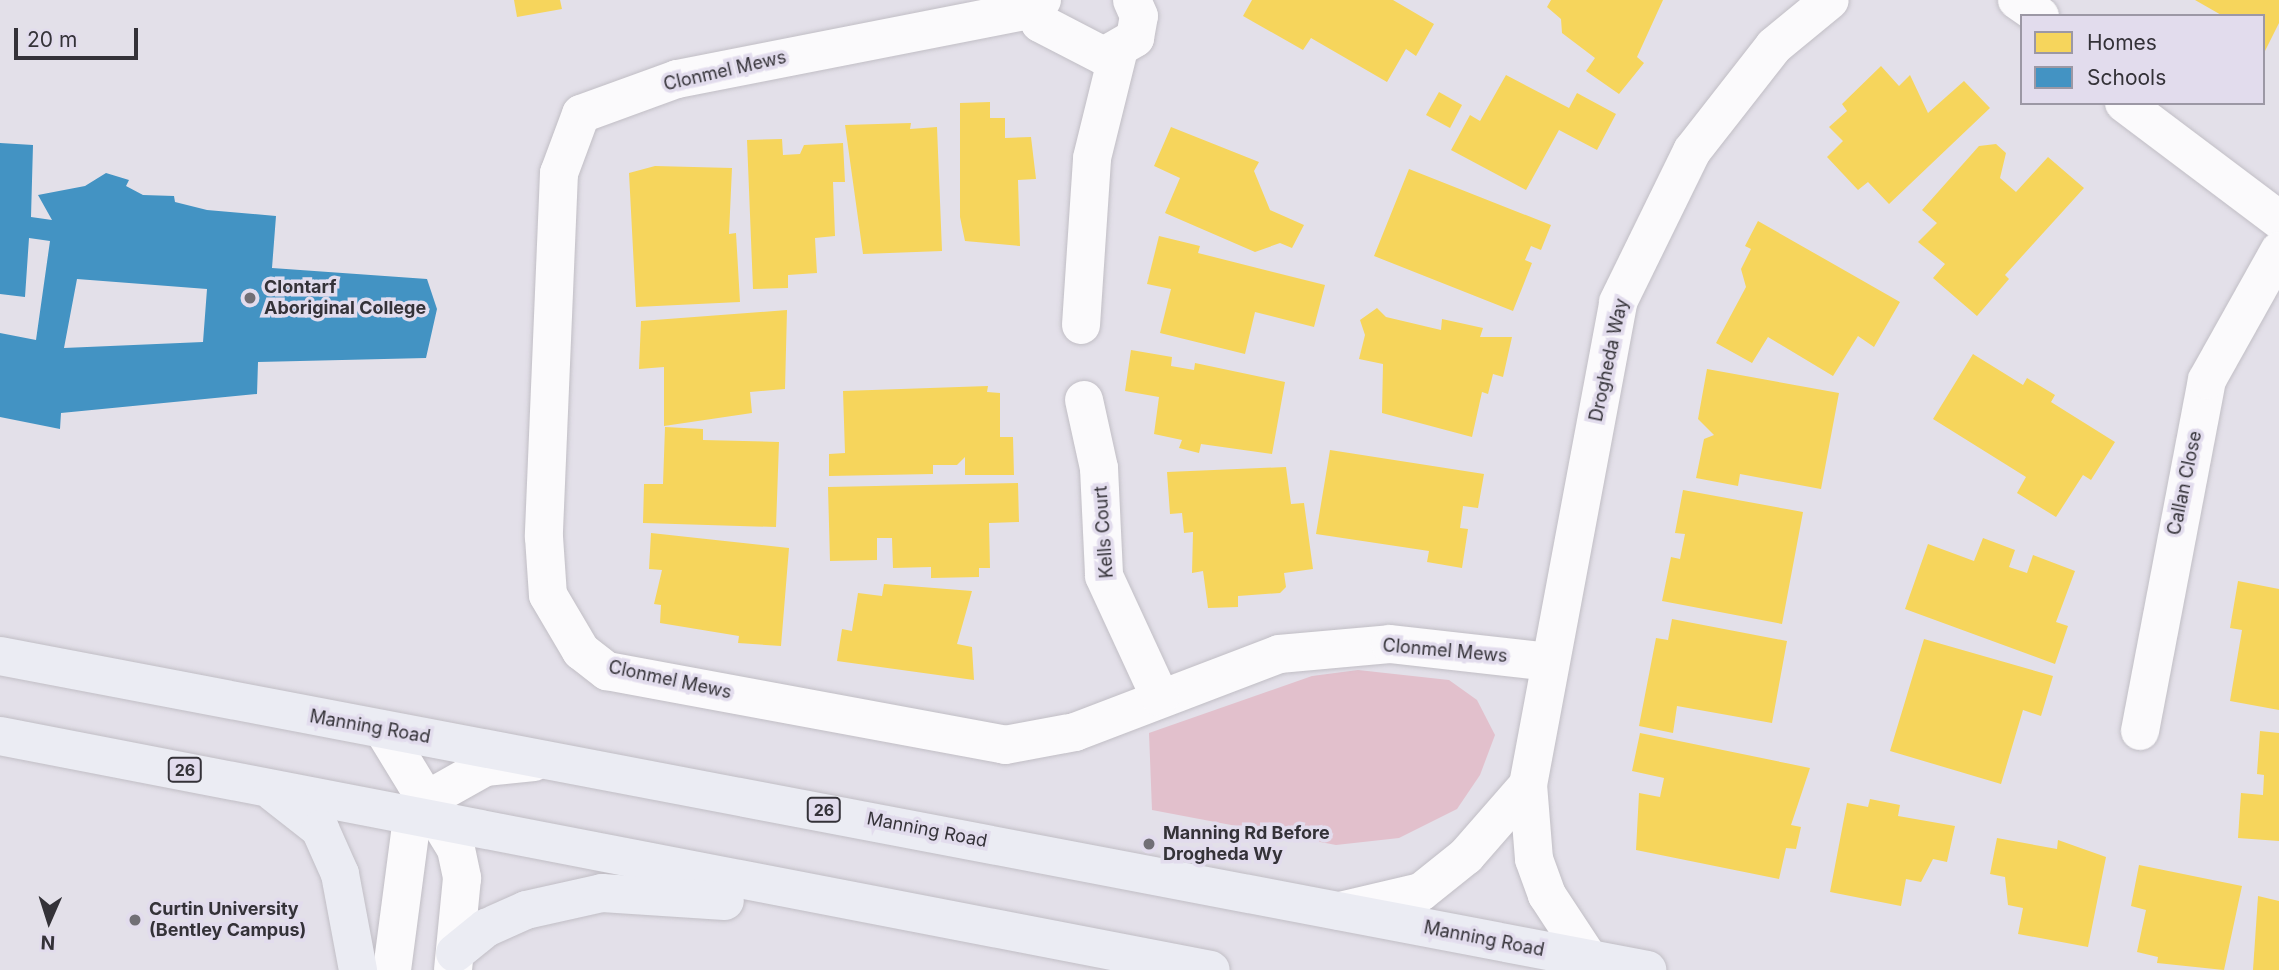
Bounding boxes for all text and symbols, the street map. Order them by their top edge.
scale bar [18,14,142,58]
legend [2020,14,2265,105]
text: 20 m [27,27,77,52]
text: Homes [2087,30,2157,55]
street label: Clonmel Mews [662,46,788,96]
text: Schools [2087,65,2166,90]
place label: Clontarf Aboriginal College [264,277,426,320]
marker: Clontarf Aboriginal College [242,290,258,306]
street label: Drogheda Way [1585,296,1633,424]
street label: Callan Close [2163,429,2207,537]
street label: Kells Court [1090,485,1118,579]
street label: Clonmel Mews [1382,635,1508,667]
street label: Clonmel Mews [606,656,734,704]
street label: Manning Road [308,706,432,748]
road number: 26 [168,758,202,782]
road number: 26 [806,797,842,822]
street label: Manning Road [865,808,989,852]
place label: Manning Rd Before Drogheda Wy [1163,823,1330,866]
marker: Manning Rd Before Drogheda Wy [1141,836,1157,852]
north arrow [14,886,84,956]
place label: Curtin University (Bentley Campus) [149,899,306,942]
marker: Curtin University (Bentley Campus) [127,912,143,928]
street label: Manning Road [1422,917,1546,961]
text: N [40,931,56,954]

